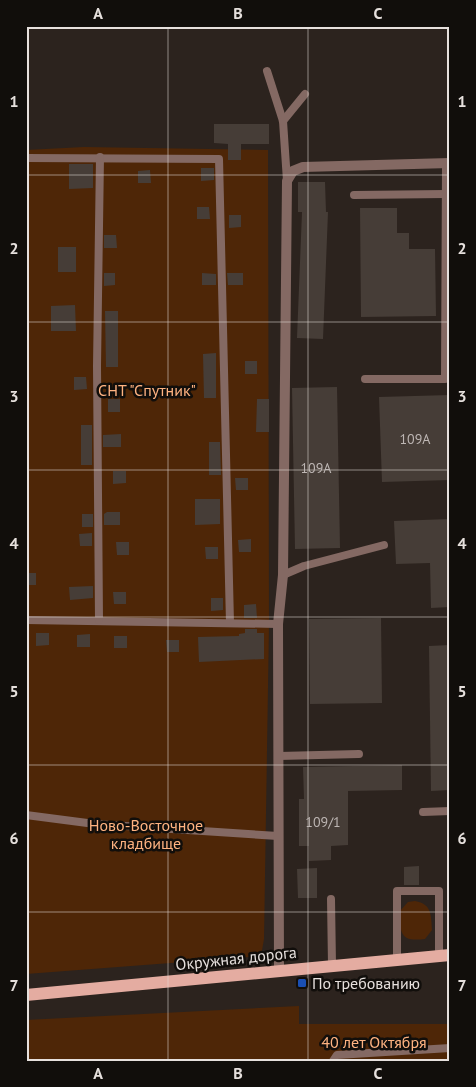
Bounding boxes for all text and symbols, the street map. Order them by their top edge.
text: A [93,3,103,23]
text: B [233,3,243,23]
text: C [374,3,383,23]
text: 1 [9,91,19,111]
text: 1 [457,91,467,111]
text: 2 [9,238,19,258]
text: 2 [457,238,467,258]
park label: СНТ "Спутник" [98,380,196,400]
text: 3 [9,386,19,406]
text: 3 [457,386,467,406]
house number: 109А [399,430,431,448]
house number: 109А [300,459,332,477]
text: 4 [9,533,19,553]
text: 4 [457,533,467,553]
text: 5 [9,681,19,701]
text: 5 [457,681,467,701]
house number: 109/1 [305,813,341,831]
park label: Ново-Восточное кладбище [89,815,203,853]
text: 6 [9,828,19,848]
text: 6 [457,828,467,848]
street label: Окружная дорога [174,942,298,974]
place label: По требованию [312,973,420,993]
text: 7 [9,975,19,995]
text: 7 [457,975,467,995]
marker: По требованию [296,977,308,989]
park label: 40 лет Октября [321,1032,427,1052]
text: A [93,1063,103,1083]
text: B [233,1063,243,1083]
text: C [374,1063,383,1083]

